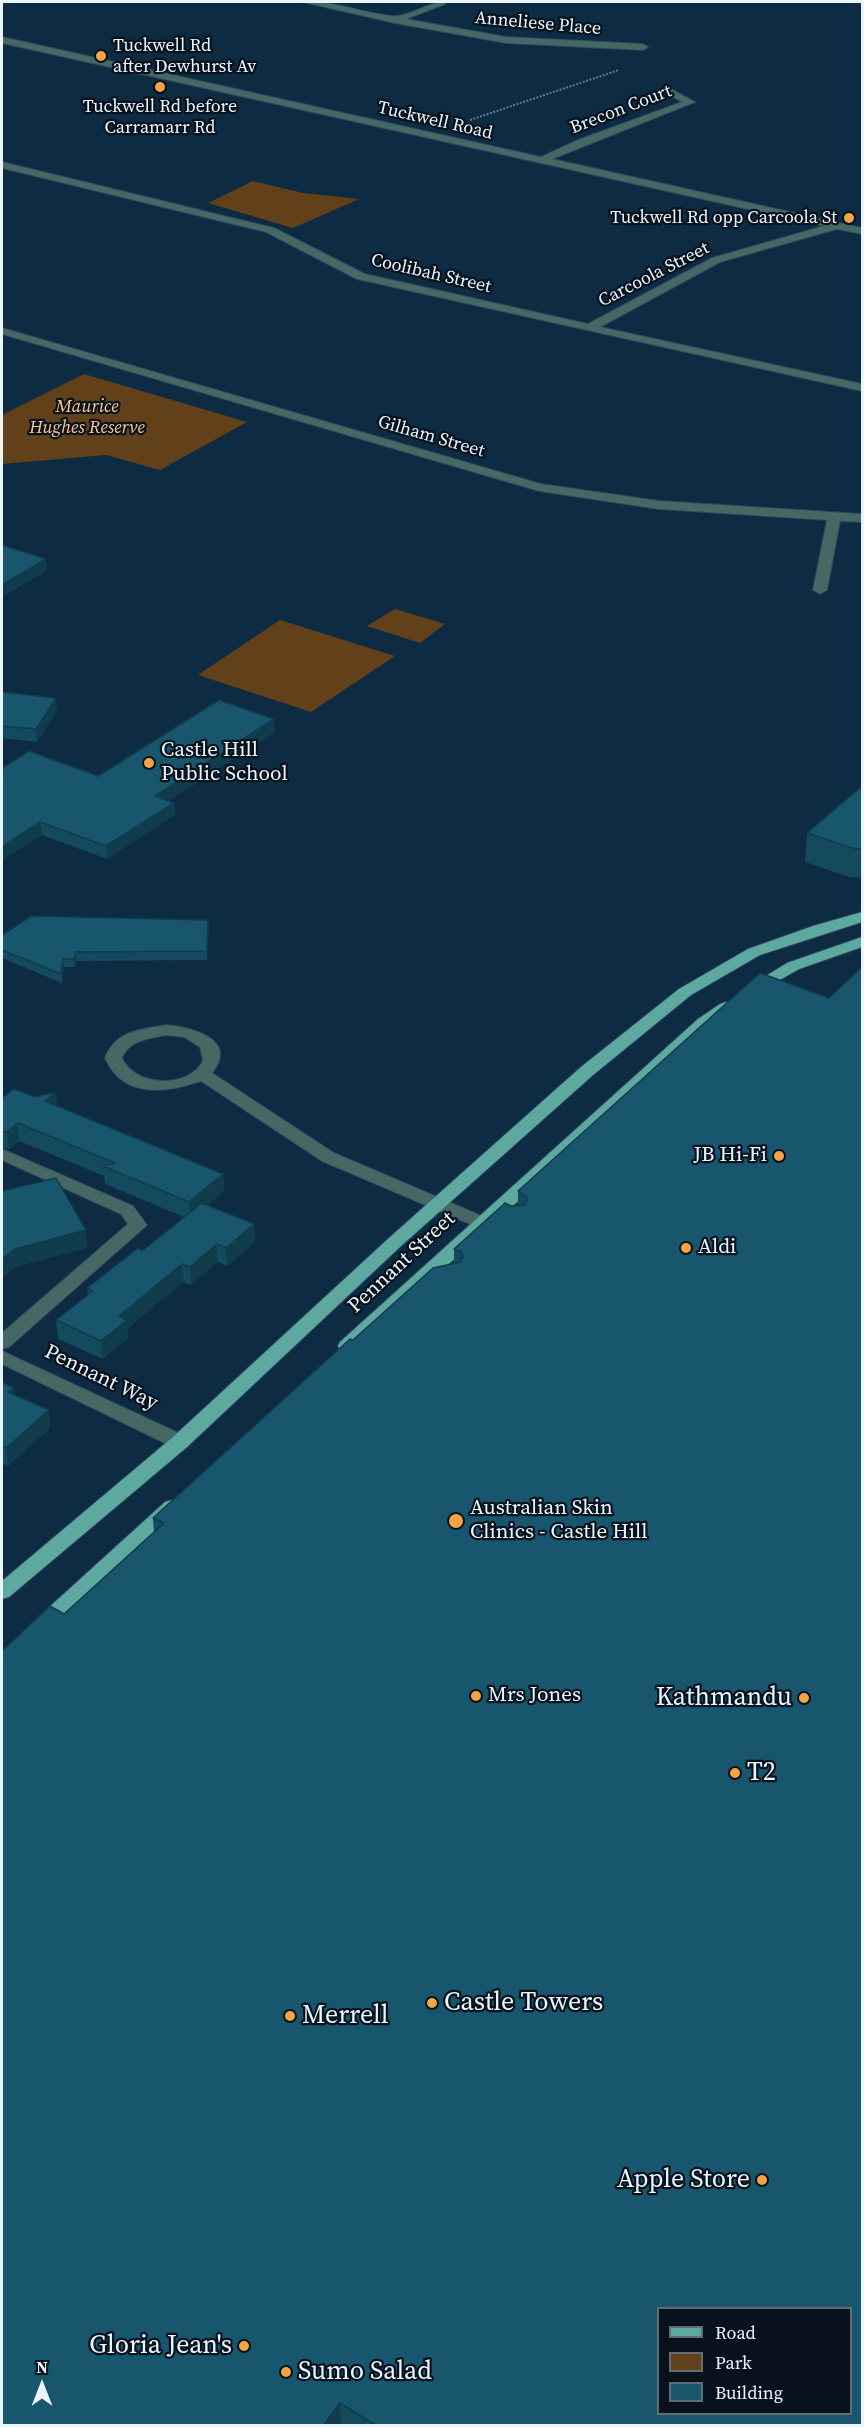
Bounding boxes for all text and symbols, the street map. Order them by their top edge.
street label: Anneliese Place [474,8,602,40]
place label: Tuckwell Rd after Dewhurst Av [113,35,256,78]
marker: Tuckwell Rd after Dewhurst Av [94,49,108,63]
marker: Tuckwell Rd before Carramarr Rd [153,80,167,94]
street label: Brecon Court [567,81,675,139]
place label: Tuckwell Rd before Carramarr Rd [83,96,237,138]
street label: Tuckwell Road [375,97,495,145]
place label: Tuckwell Rd opp Carcoola St [610,207,837,229]
marker: Tuckwell Rd opp Carcoola St [842,211,856,225]
street label: Carcoola Street [595,238,713,312]
street label: Coolibah Street [369,250,493,298]
park label: Maurice Hughes Reserve [29,396,145,438]
street label: Gilham Street [375,411,487,463]
place label: Castle Hill Public School [161,738,288,788]
marker: Castle Hill Public School [142,756,156,770]
place label: JB Hi-Fi [694,1143,767,1169]
marker: JB Hi-Fi [772,1149,786,1163]
street label: Pennant Street [343,1207,461,1319]
place label: Aldi [698,1235,736,1261]
marker: Aldi [679,1241,693,1255]
street label: Pennant Way [40,1340,162,1416]
place label: Australian Skin Clinics - Castle Hill [470,1496,648,1546]
marker: Australian Skin Clinics - Castle Hill [447,1512,465,1530]
place label: Kathmandu [656,1682,792,1714]
place label: Mrs Jones [488,1683,581,1709]
marker: Mrs Jones [469,1689,483,1703]
marker: Kathmandu [797,1691,811,1705]
place label: T2 [747,1757,776,1789]
marker: T2 [728,1766,742,1780]
place label: Castle Towers [444,1987,603,2019]
marker: Castle Towers [425,1996,439,2010]
place label: Merrell [302,2000,388,2032]
marker: Merrell [283,2009,297,2023]
place label: Apple Store [617,2164,750,2196]
marker: Apple Store [755,2173,769,2187]
legend [657,2307,852,2415]
text: Road [715,2320,756,2345]
place label: Gloria Jean's [89,2330,232,2362]
marker: Gloria Jean's [237,2339,251,2353]
text: Park [715,2350,752,2375]
north arrow [12,2355,72,2415]
text: N [36,2356,48,2378]
place label: Sumo Salad [298,2356,432,2388]
marker: Sumo Salad [279,2365,293,2379]
text: Building [715,2380,783,2405]

